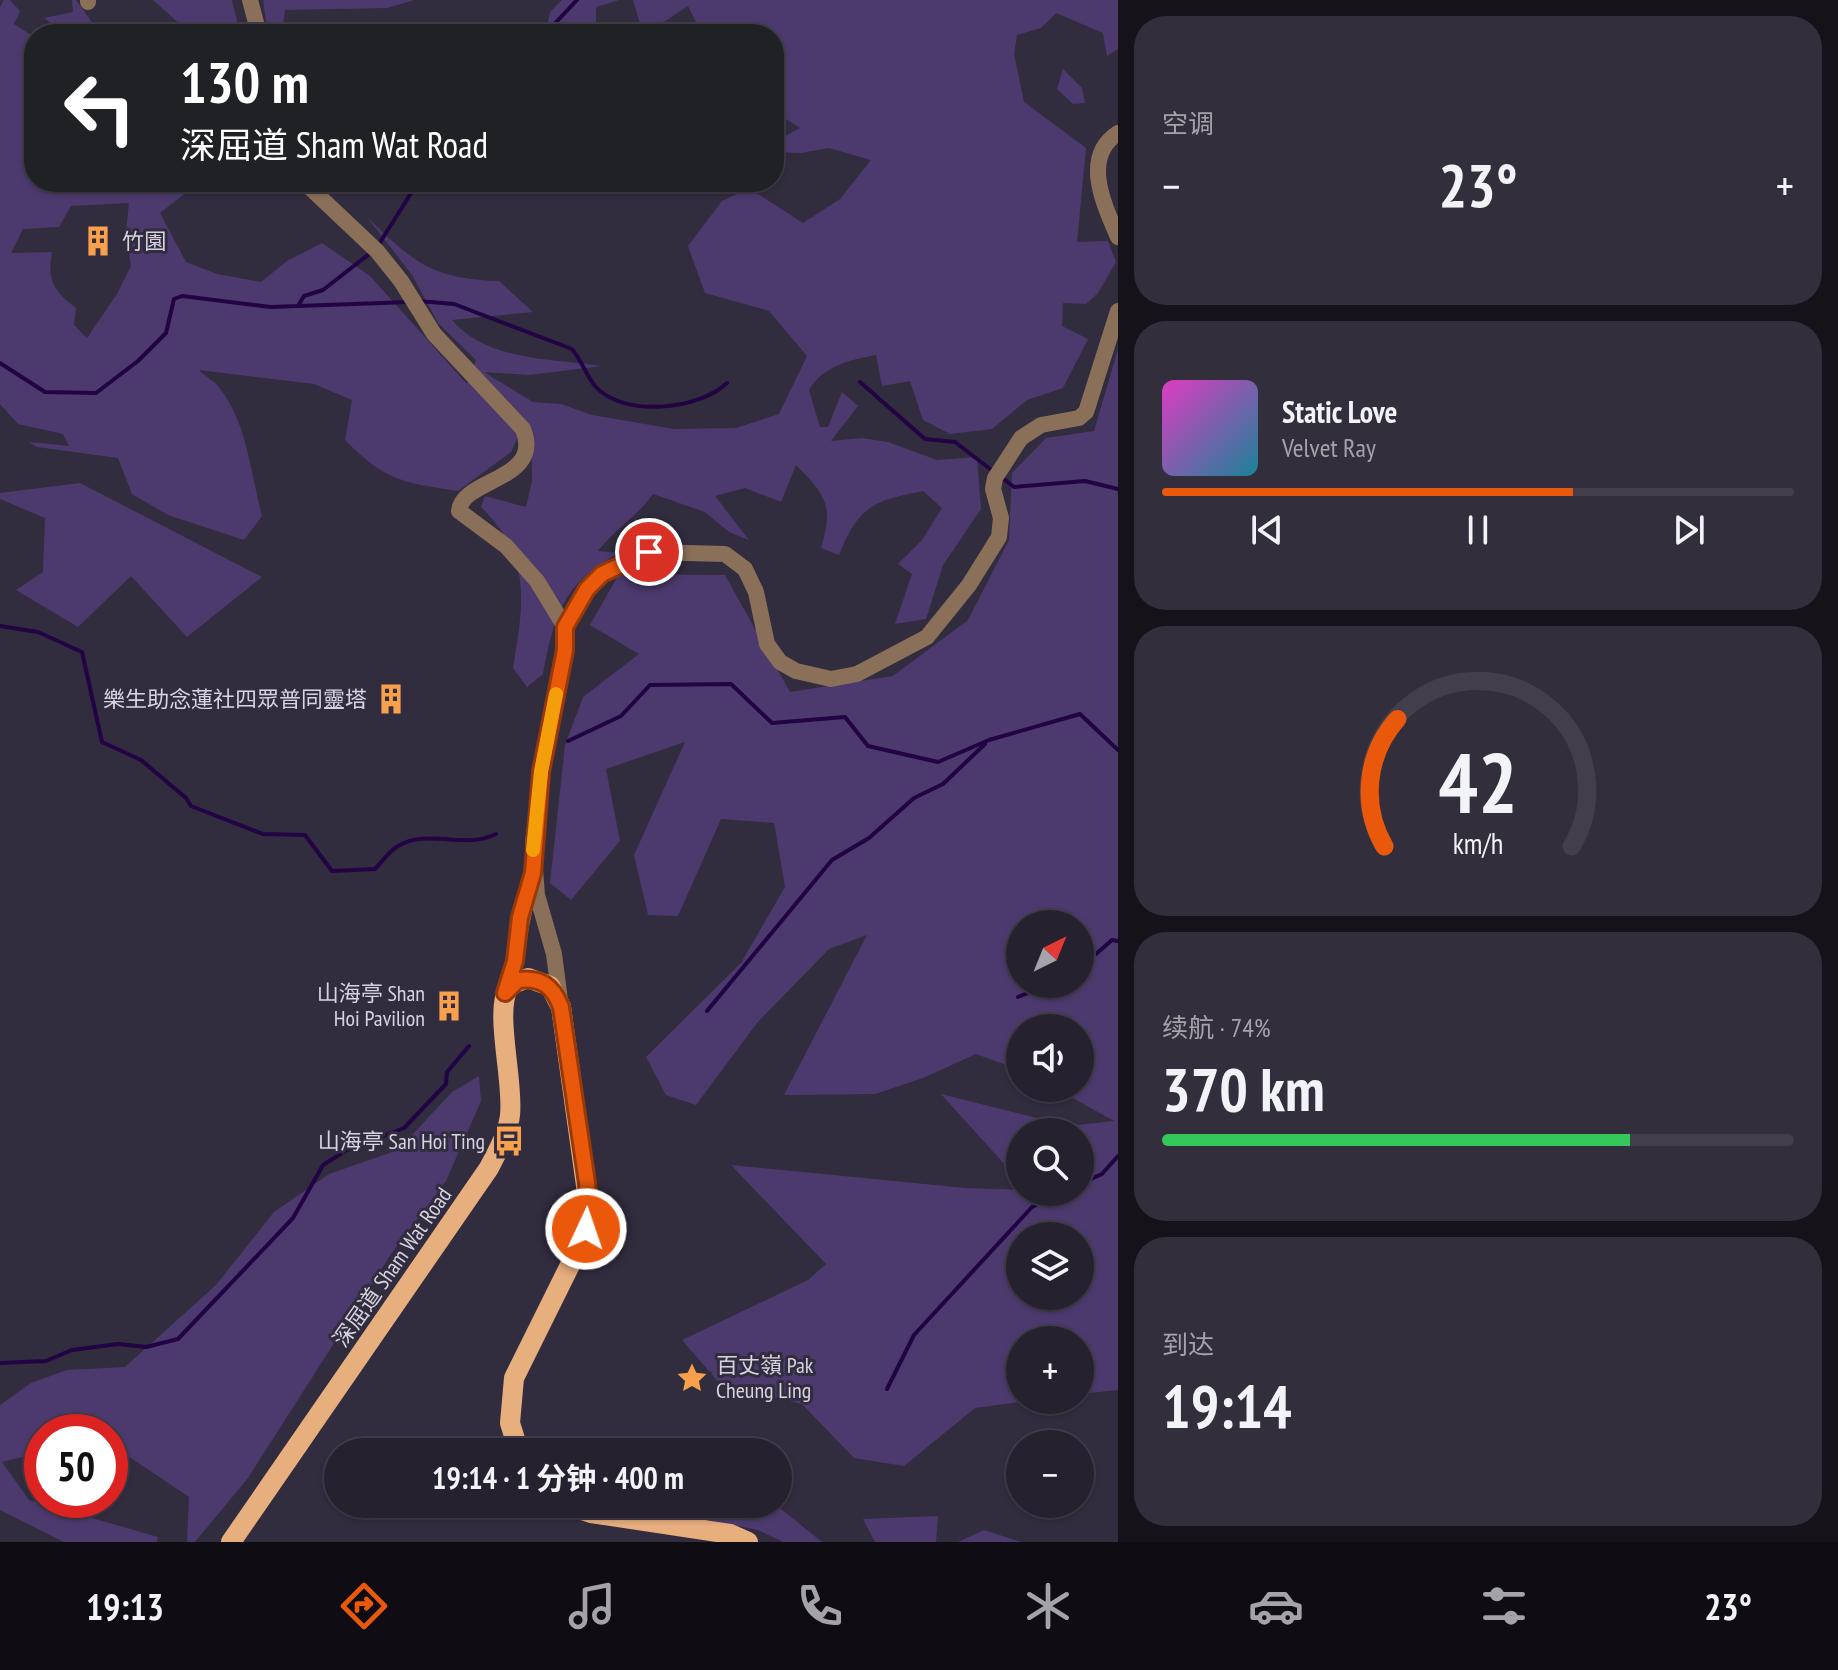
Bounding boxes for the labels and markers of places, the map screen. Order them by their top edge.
building icon: 竹園 [81,224,115,258]
place label: 竹園 [122,227,166,255]
pin [615,518,683,586]
building icon: 樂生助念蓮社四眾普同靈塔 [374,682,408,716]
place label: 樂生助念蓮社四眾普同靈塔 [103,685,367,713]
place label: 山海亭 Shan Hoi Pavilion [317,979,425,1032]
building icon: 山海亭 Shan Hoi Pavilion [432,989,466,1023]
bus stop icon: 山海亭 San Hoi Ting [492,1124,526,1158]
place label: 山海亭 San Hoi Ting [318,1127,485,1155]
place label: 百丈嶺 Pak Cheung Ling [716,1351,814,1404]
place icon: 百丈嶺 Pak Cheung Ling [675,1361,709,1395]

